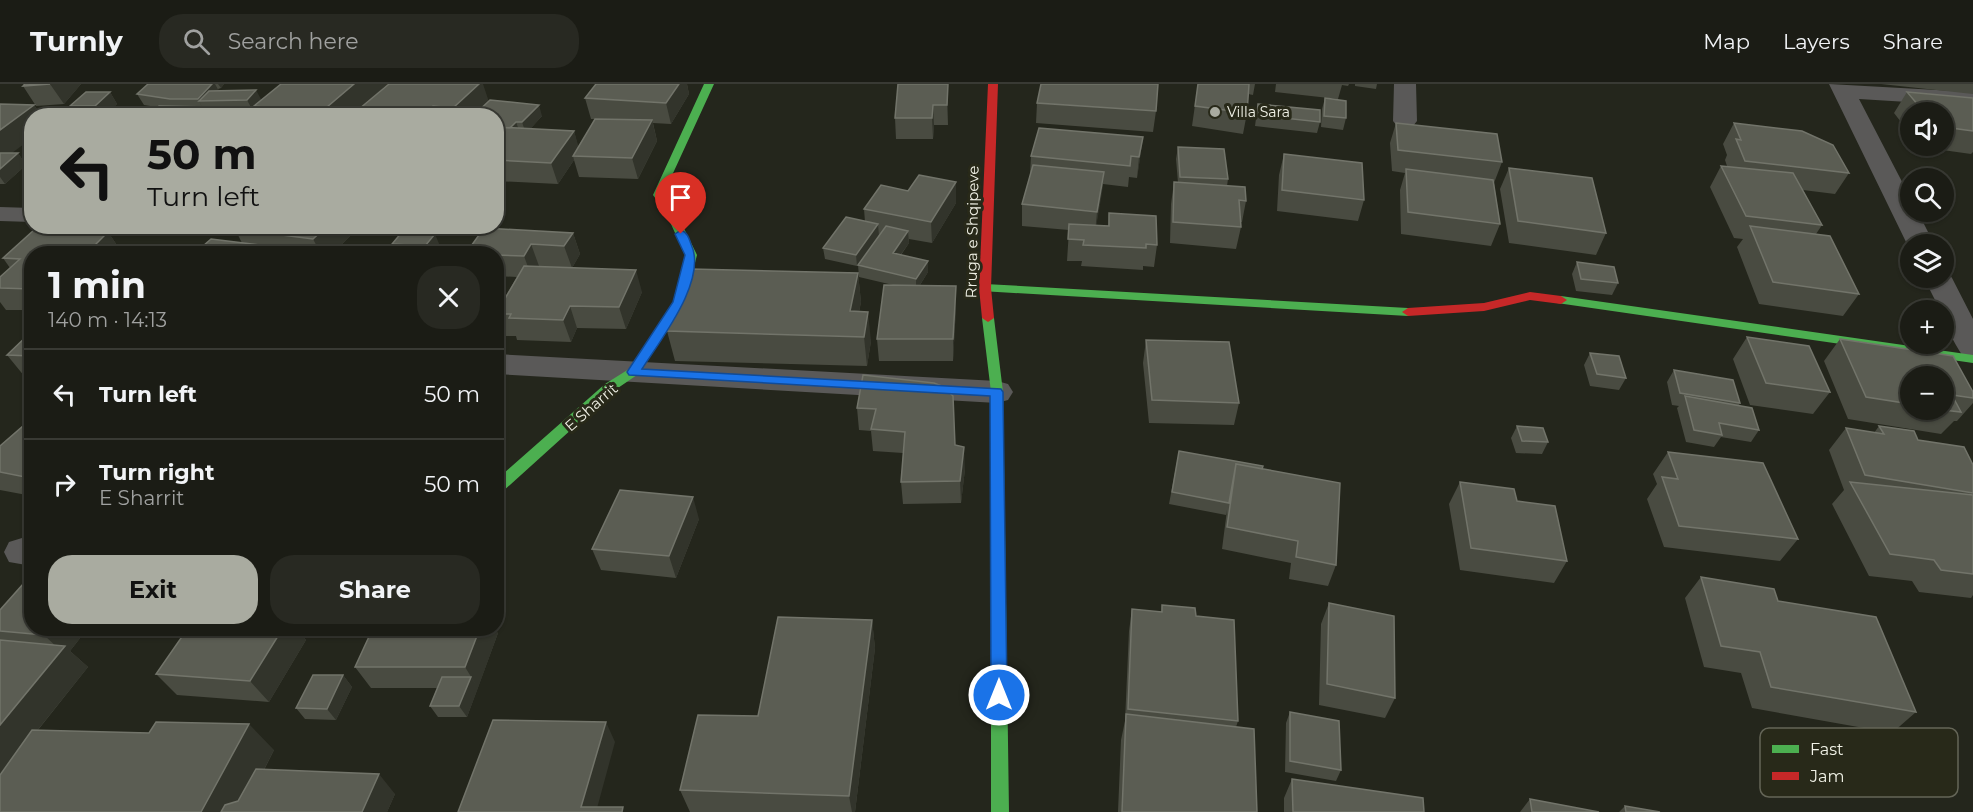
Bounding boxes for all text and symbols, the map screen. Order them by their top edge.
search box [159,14,579,68]
text: Turnly [30,24,123,58]
icon: search [180,25,213,58]
text: Search here [228,28,359,55]
text: Map [1703,29,1750,54]
text: Layers [1783,29,1850,54]
text: Share [1883,29,1943,54]
map controls [1900,102,1954,420]
button: sound [1900,102,1954,156]
place label: Villa Sara [1227,103,1290,121]
marker: Villa Sara [1208,105,1222,119]
text: 50 m [147,128,256,180]
icon: left [48,132,126,210]
street label: Rruga e Shqipeve [961,166,983,298]
button: search [1900,168,1954,222]
pin [655,172,706,234]
text: Turn left [147,180,260,213]
icon: arrive [664,181,697,214]
button: layers [1900,234,1954,288]
text: 1 min [48,263,146,307]
button: close [417,266,480,329]
button: + [1900,300,1954,354]
text: 140 m · 14:13 [48,308,167,332]
button: − [1900,366,1954,420]
icon: left [48,378,81,411]
street label: E Sharrit [561,379,621,435]
text: Turn left [99,381,197,408]
text: 50 m [424,381,480,408]
text: Turn right [99,459,214,486]
icon: right [48,468,81,501]
text: 50 m [424,471,480,498]
text: E Sharrit [99,486,184,510]
button: Exit [48,555,258,624]
button: Share [270,555,480,624]
position arrow [967,663,1031,727]
legend [1760,728,1958,797]
text: Fast [1810,740,1844,759]
text: Jam [1809,767,1844,786]

